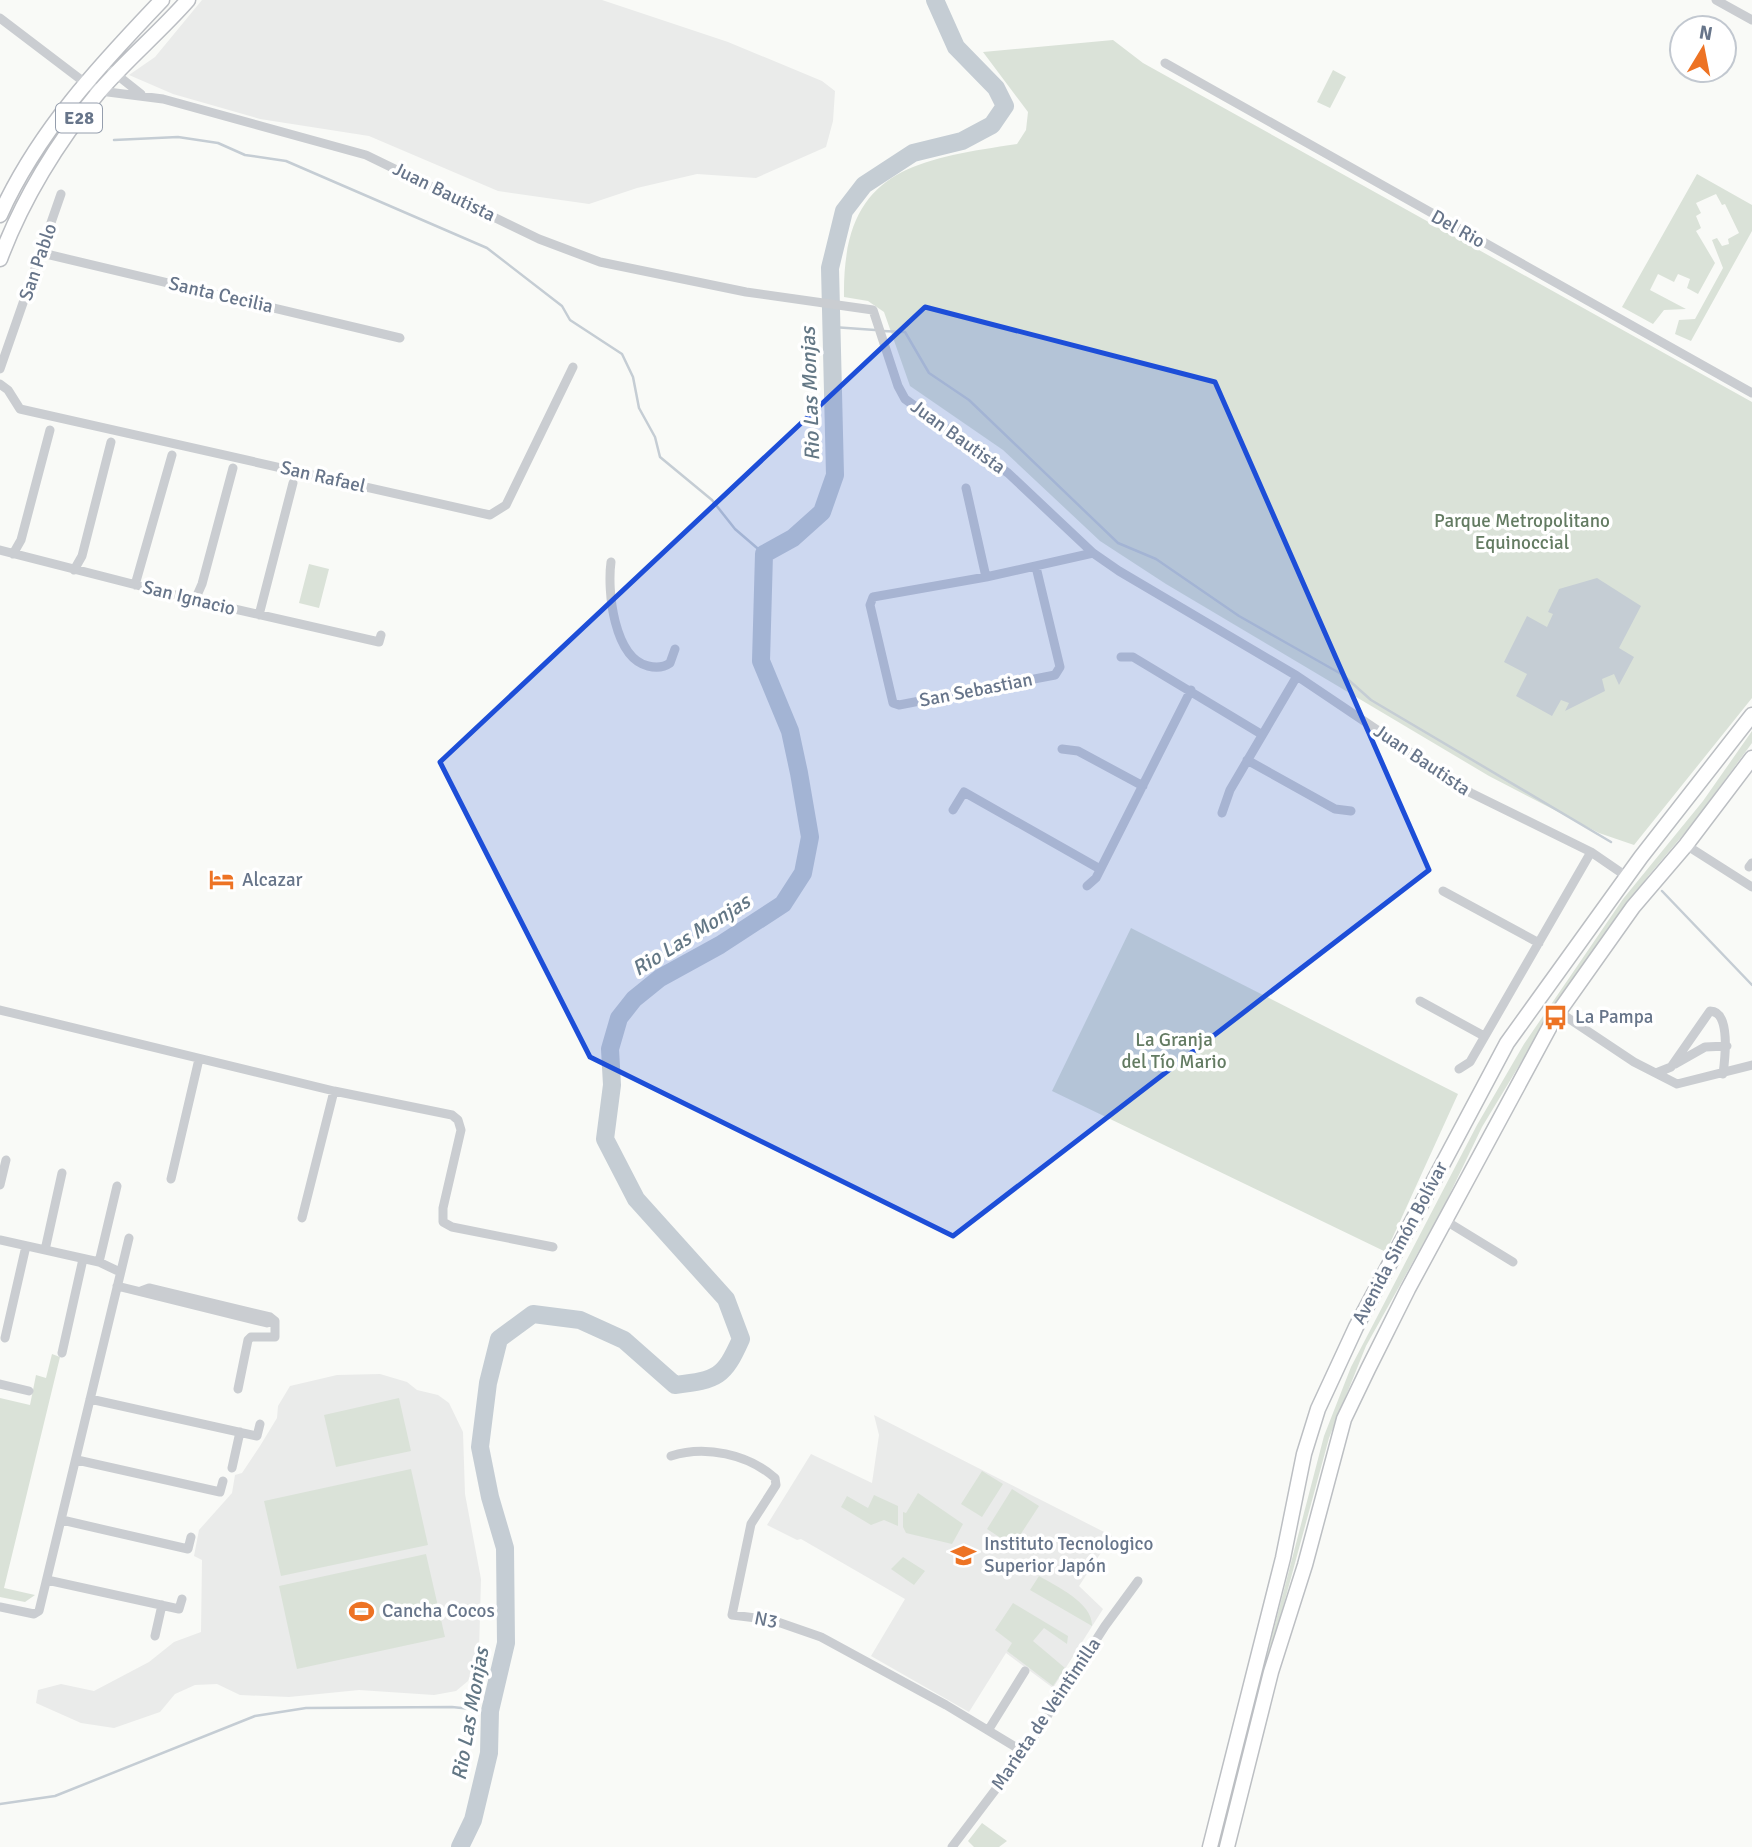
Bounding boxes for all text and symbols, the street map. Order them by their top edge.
north arrow [1668,14,1738,84]
text: N [1697,20,1714,46]
road number: E28 [56,104,102,132]
street label: Juan Bautista [389,157,499,227]
street label: Del Rio [1427,204,1489,254]
street label: San Pablo [14,220,62,304]
street label: Santa Cecilia [166,271,276,319]
water label: Rio Las Monjas [795,325,825,461]
street label: Juan Bautista [906,395,1010,479]
street label: San Rafael [278,456,368,498]
park label: Parque Metropolitano Equinoccial [1434,509,1610,555]
street label: San Ignacio [140,575,238,621]
street label: San Sebastian [917,667,1035,713]
street label: Juan Bautista [1369,719,1475,801]
hotel icon: Alcazar [208,866,236,894]
place label: Alcazar [242,868,303,892]
water label: Rio Las Monjas [627,887,756,982]
bus stop icon: La Pampa [1541,1003,1569,1031]
place label: La Pampa [1575,1005,1653,1029]
park label: La Granja del Tío Mario [1121,1028,1227,1074]
street label: Avenida Simón Bolívar [1347,1157,1453,1329]
place label: Instituto Tecnologico Superior Japón [984,1532,1153,1578]
school or university icon: Instituto Tecnologico Superior Japón [950,1541,978,1569]
sports icon: Cancha Cocos [348,1597,376,1625]
place label: Cancha Cocos [382,1599,495,1623]
street label: N3 [752,1606,780,1634]
street label: Marieta de Veintimilla [986,1633,1106,1795]
water label: Rio Las Monjas [446,1644,495,1782]

